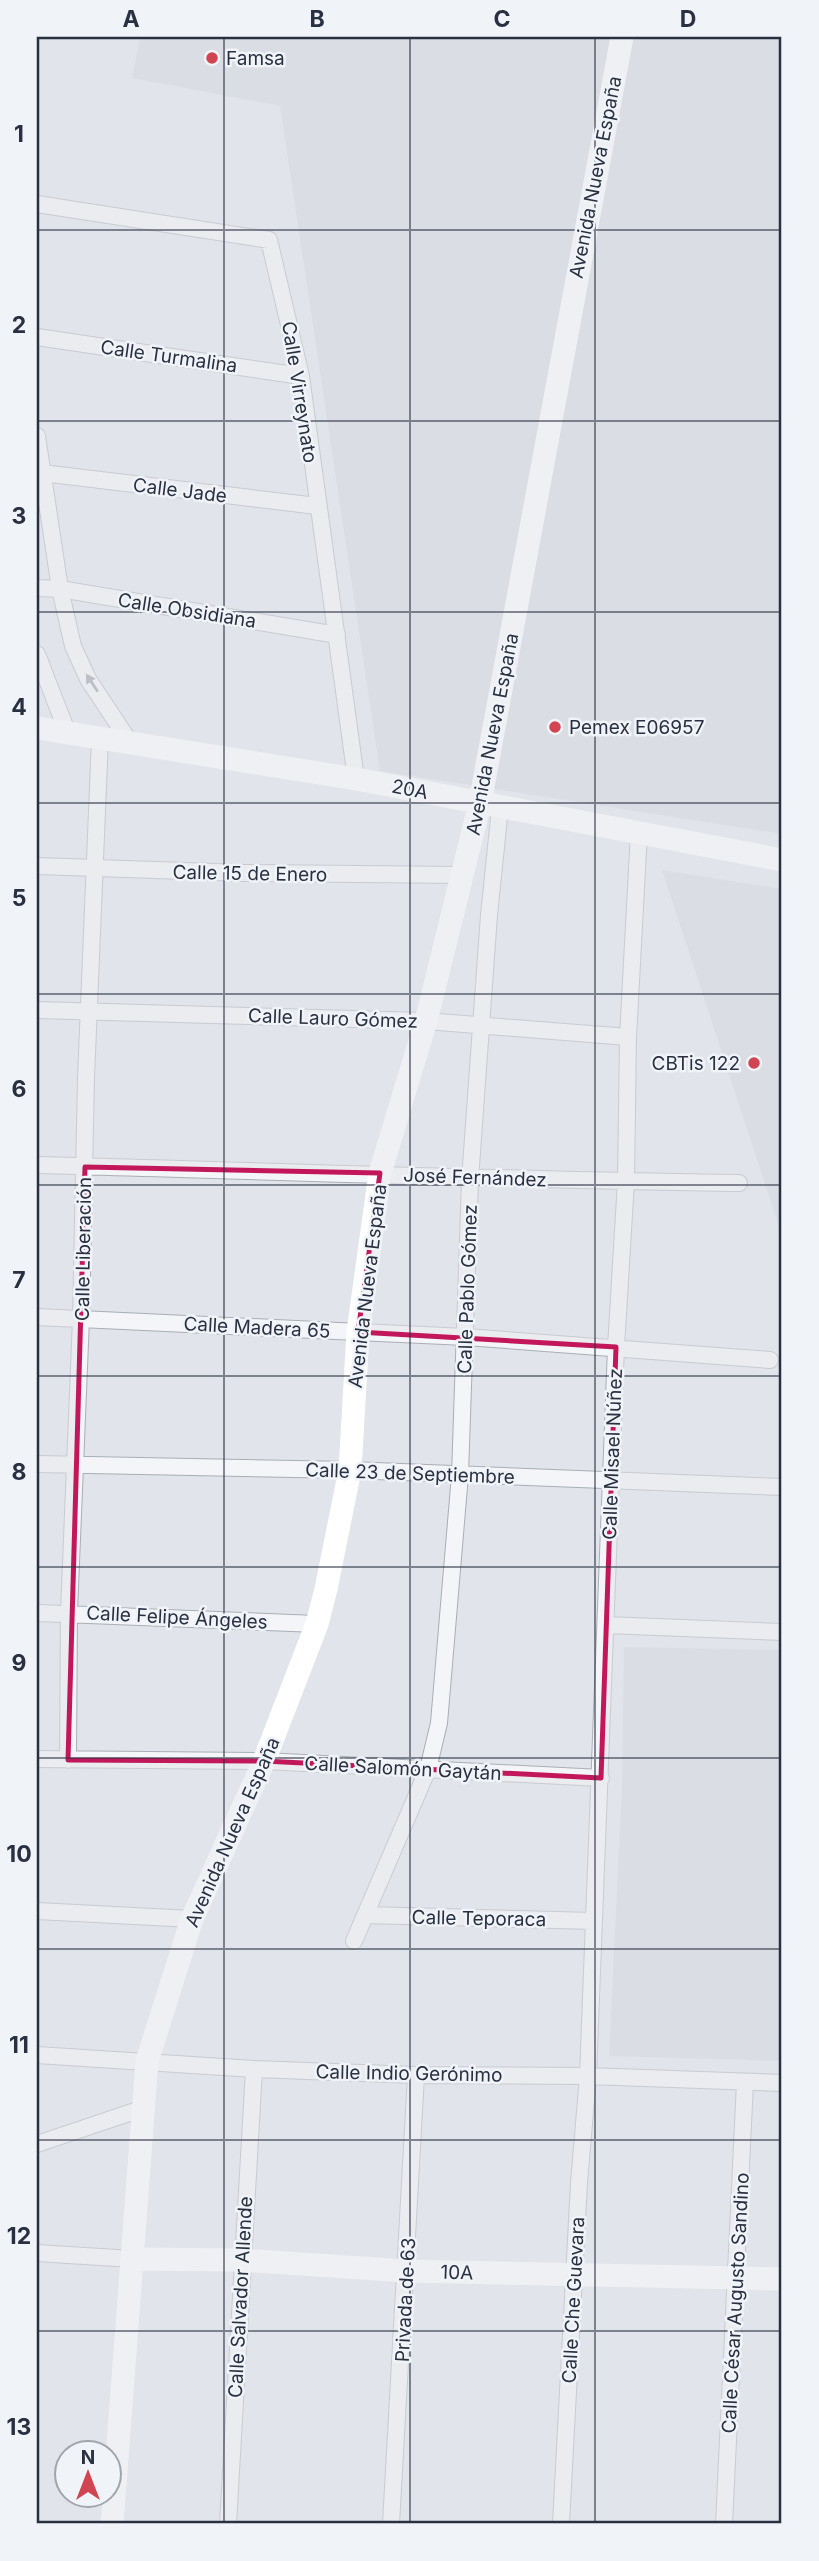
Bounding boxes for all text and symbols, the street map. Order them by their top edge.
text: A [122,5,140,33]
text: B [309,5,325,33]
text: C [493,5,511,33]
text: D [680,5,696,33]
place label: Famsa [226,47,285,70]
marker: Famsa [204,50,220,66]
street label: Avenida Nueva España [565,74,626,280]
text: 1 [14,120,24,148]
text: 2 [12,311,26,339]
street label: Calle Virreynato [277,320,322,464]
street label: Calle Turmalina [99,335,239,377]
street label: Calle Jade [132,473,228,508]
text: 3 [12,502,26,530]
street label: Calle Obsidiana [116,588,258,633]
street label: Avenida Nueva España [462,631,523,837]
one-way arrow [86,674,99,693]
text: 4 [11,693,27,721]
place label: Pemex E06957 [569,716,704,739]
marker: Pemex E06957 [547,719,563,735]
street label: 20A [390,775,430,804]
street label: Calle 15 de Enero [172,861,328,886]
text: 5 [12,884,26,912]
street label: Calle Lauro Gómez [248,1004,418,1033]
place label: CBTis 122 [652,1052,740,1075]
marker: CBTis 122 [746,1055,762,1071]
text: 6 [12,1075,26,1103]
street label: José Fernández [403,1163,547,1192]
street label: Calle Liberación [71,1177,96,1321]
street label: Avenida Nueva España [344,1183,391,1389]
street label: Calle Pablo Gómez [453,1204,482,1374]
text: 7 [12,1266,26,1294]
street label: Calle Madera 65 [183,1312,331,1343]
street label: Calle Misael Núñez [598,1368,627,1540]
text: 8 [12,1458,26,1486]
street label: Calle 23 de Septiembre [305,1458,515,1489]
street label: Calle Felipe Ángeles [86,1600,268,1634]
text: 9 [12,1649,26,1677]
street label: Avenida Nueva España [180,1734,285,1931]
street label: Calle Salomón Gaytán [304,1752,502,1785]
text: 10 [6,1840,32,1868]
street label: Calle Teporaca [412,1906,546,1931]
text: 11 [9,2031,29,2059]
street label: Calle Indio Gerónimo [315,2060,503,2087]
street label: Calle César Augusto Sandino [717,2172,754,2434]
street label: Calle Salvador Allende [224,2196,257,2398]
street label: Calle Che Guevara [558,2216,589,2384]
text: 12 [7,2222,31,2250]
street label: Privada de 63 [391,2237,420,2363]
street label: 10A [440,2260,474,2285]
text: 13 [7,2413,31,2441]
north arrow [52,2438,122,2508]
text: N [81,2446,95,2469]

